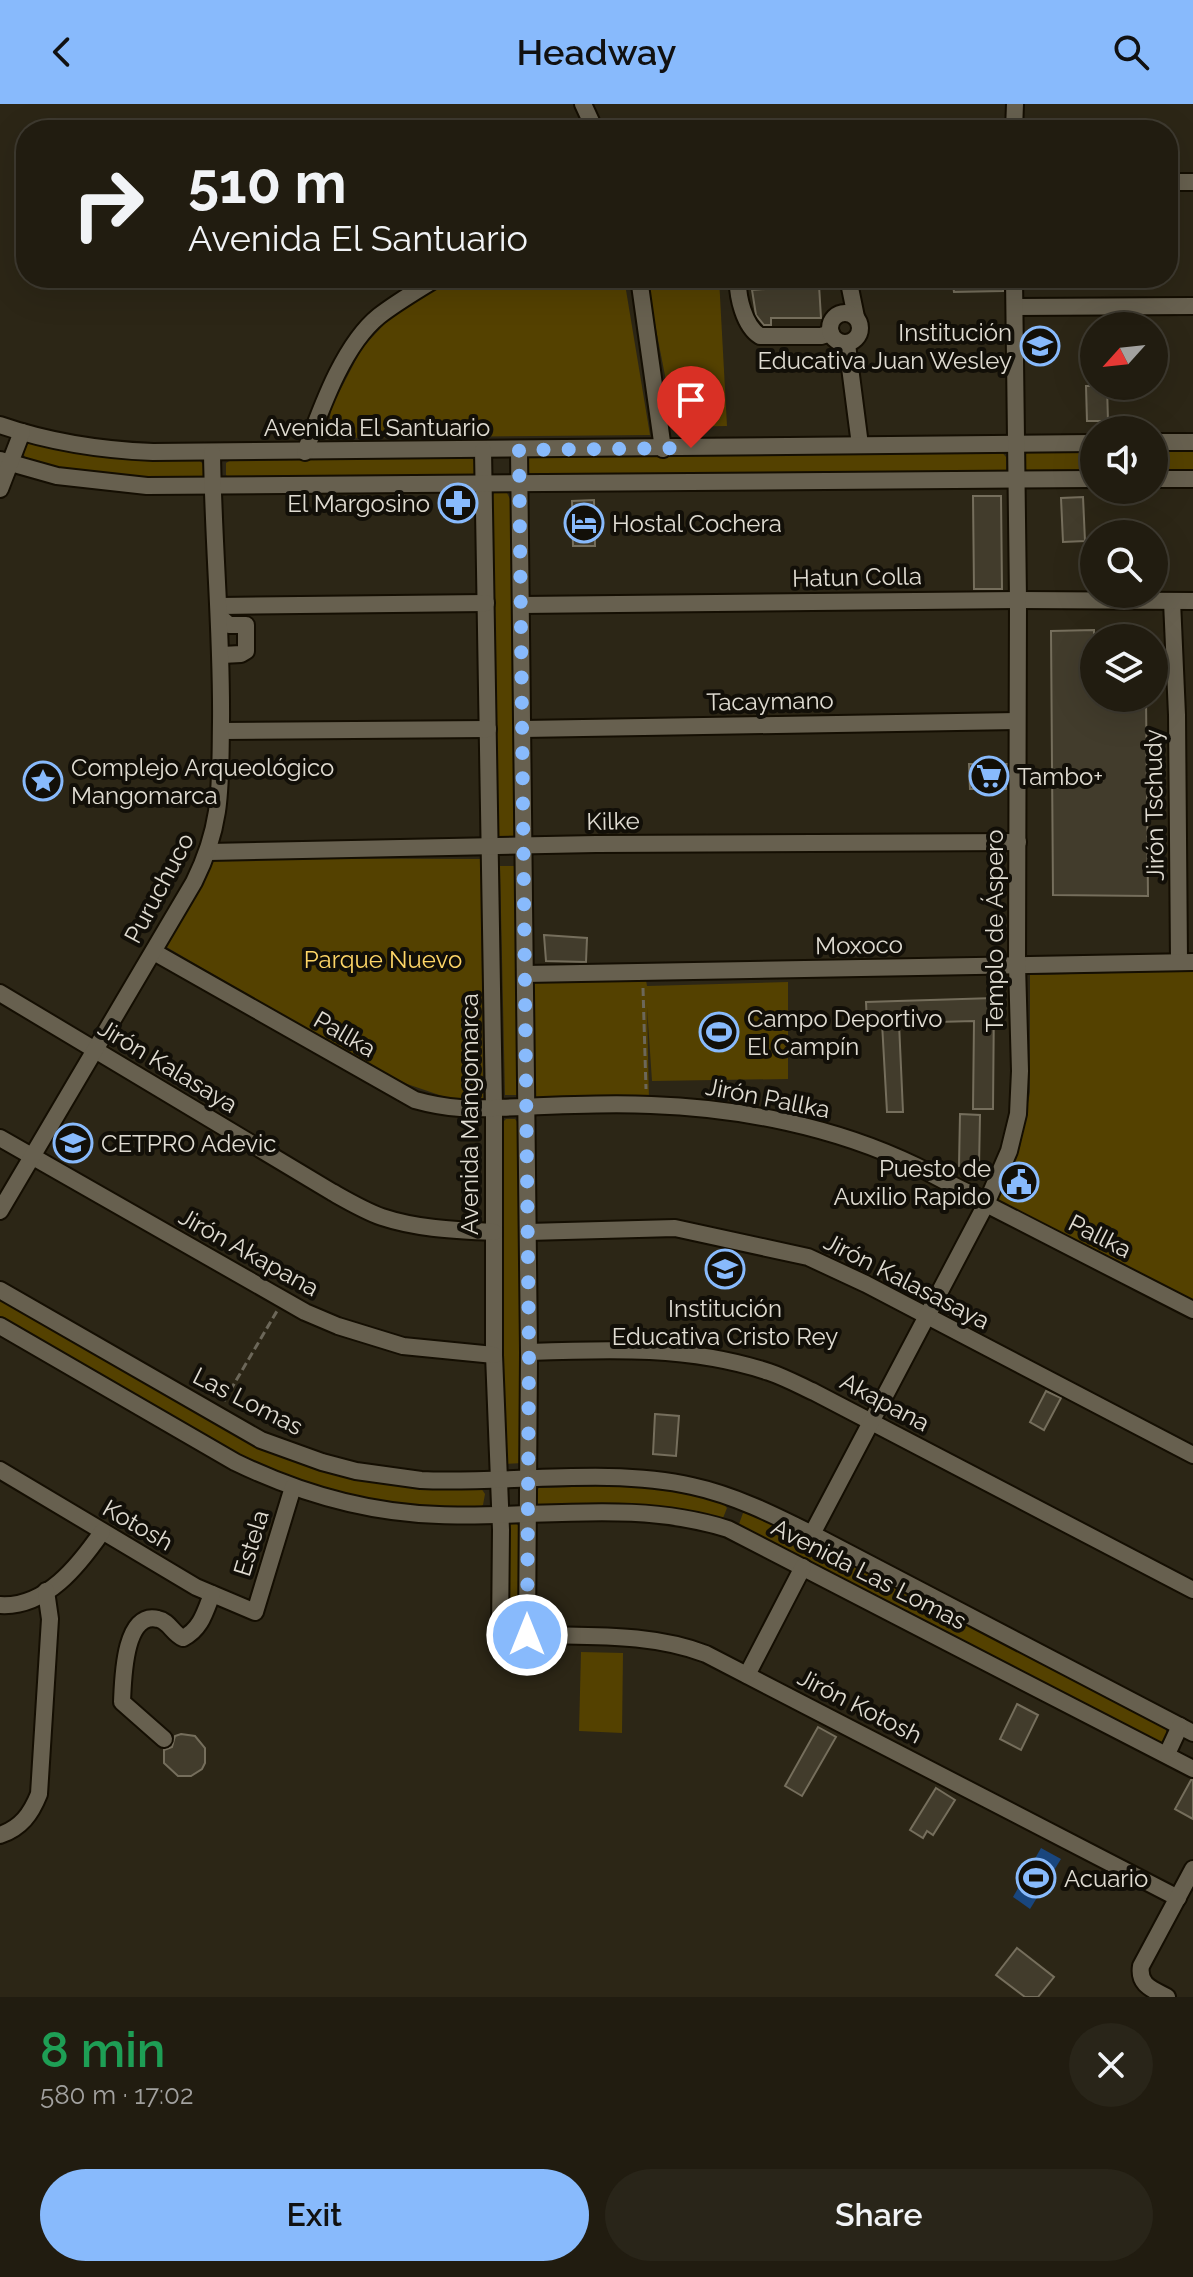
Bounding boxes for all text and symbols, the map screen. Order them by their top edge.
icon: back [40,30,84,74]
icon: search [1109,30,1153,74]
text: Headway [517,31,676,73]
text: 510 m [188,150,347,216]
icon: right [56,152,160,256]
text: Avenida El Santuario [188,217,528,259]
north arrow [1080,312,1168,400]
map controls [1080,312,1168,712]
place label: Institución Educativa Juan Wesley [758,318,1012,375]
school or university icon: Institución Educativa Juan Wesley [1019,325,1061,367]
pin [657,366,725,448]
icon: arrive [669,378,713,422]
street label: Avenida El Santuario [264,413,490,442]
button: sound [1080,416,1168,504]
pharmacy icon: El Margosino [437,482,479,524]
place label: El Margosino [287,489,430,518]
hotel icon: Hostal Cochera [563,502,605,544]
place label: Hostal Cochera [612,509,782,538]
button: search [1080,520,1168,608]
street label: Hatun Colla [792,561,922,593]
button: layers [1080,624,1168,712]
street label: Tacaymano [706,685,834,717]
street label: Jirón Tschudy [1138,729,1170,881]
place label: Complejo Arqueológico Mangomarca [71,753,334,810]
supermarket icon: Tambo+ [968,755,1010,797]
place icon: Complejo Arqueológico Mangomarca [22,760,64,802]
place label: Tambo+ [1017,762,1103,791]
street label: Kilke [586,806,640,836]
street label: Puruchuco [118,828,200,948]
street label: Templo de Áspero [980,829,1009,1033]
street label: Moxoco [815,930,903,960]
park label: Parque Nuevo [304,945,462,974]
street label: Avenida Mangomarca [455,993,484,1235]
place label: Campo Deportivo El Campín [747,1004,942,1061]
street label: Pallka [309,1005,381,1063]
sports icon: Campo Deportivo El Campín [698,1011,740,1053]
street label: Jirón Kalasaya [93,1013,243,1119]
street label: Jirón Pallka [703,1072,833,1124]
school or university icon: CETPRO Adevic [52,1122,94,1164]
place label: CETPRO Adevic [101,1129,276,1158]
place label: Puesto de Auxilio Rapido [833,1154,991,1211]
public building icon: Puesto de Auxilio Rapido [998,1161,1040,1203]
street label: Jirón Akapana [174,1202,324,1302]
street label: Pallka [1064,1208,1136,1264]
street label: Jirón Kalasasaya [819,1227,995,1335]
school or university icon: Institución Educativa Cristo Rey [704,1248,746,1290]
place label: Institución Educativa Cristo Rey [612,1294,838,1351]
street label: Las Lomas [188,1361,308,1441]
street label: Akapana [835,1366,935,1438]
street label: Kotosh [98,1493,178,1557]
street label: Estela [227,1506,275,1580]
street label: Avenida Las Lomas [767,1512,971,1636]
position arrow [485,1593,569,1677]
street label: Jirón Kotosh [793,1662,927,1750]
sports icon: Acuario [1015,1857,1057,1899]
place label: Acuario [1064,1864,1148,1893]
text: 8 min [40,2022,165,2078]
button: close [1069,2023,1153,2107]
text: 580 m · 17:02 [40,2080,193,2110]
button: Exit [40,2169,589,2261]
button: Share [605,2169,1153,2261]

